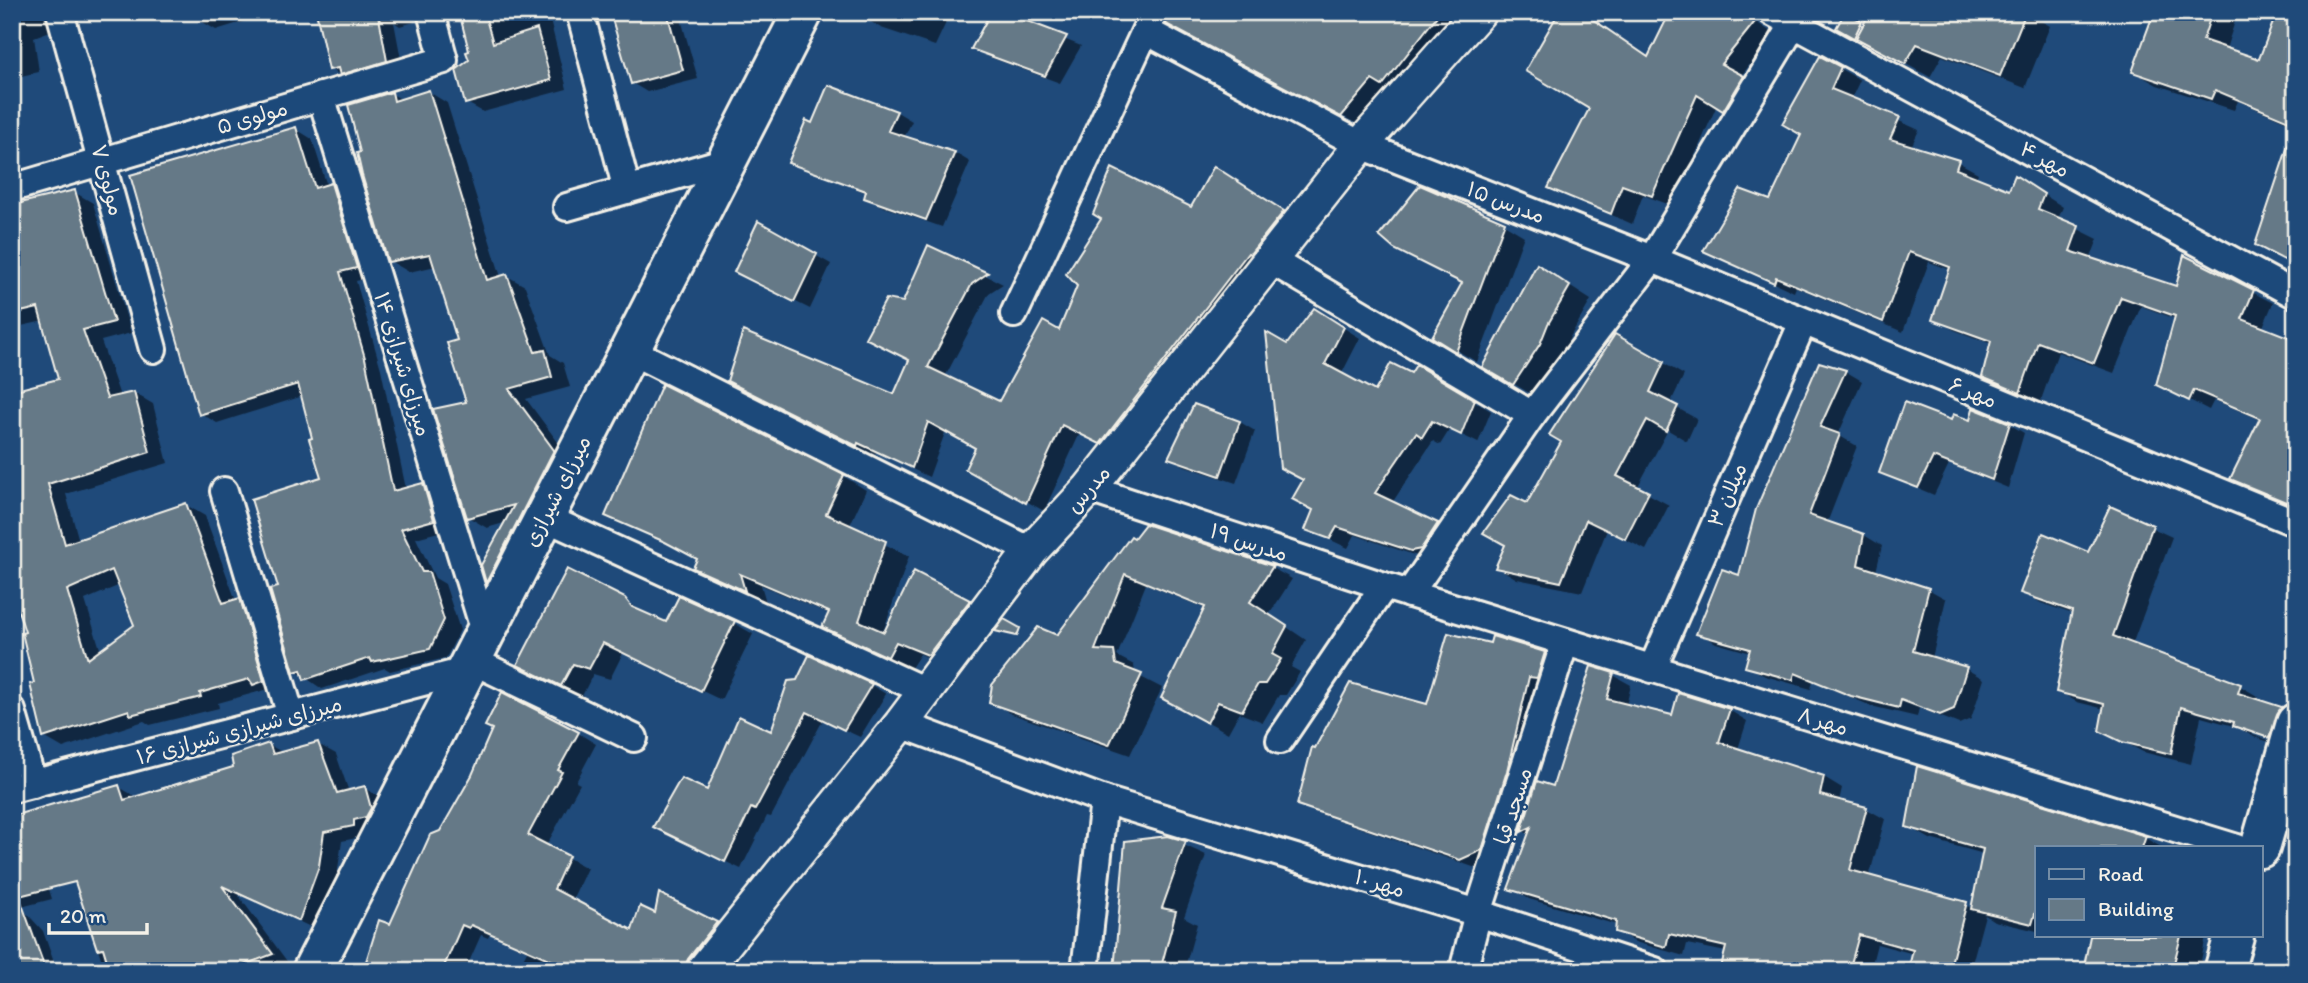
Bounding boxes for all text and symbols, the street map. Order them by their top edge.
street label: مولوی ۵ [214,95,291,140]
street label: مهر ۴ [2016,136,2074,182]
street label: مولوی ۷ [86,142,129,219]
street label: مدرس ۱۵ [1464,176,1548,228]
street label: میرزای شیرازی ۱۴ [369,289,437,439]
street label: مهر ۶ [1945,371,2001,413]
street label: میرزای شیرازی [518,431,596,551]
street label: میلان ۳ [1702,459,1752,531]
street label: مدرس [1061,460,1115,518]
street label: مدرس ۱۹ [1207,518,1291,566]
street label: میرزای شیرازی شیرازی ۱۶ [134,691,344,769]
street label: مهر ۸ [1795,702,1851,740]
street label: مسجد قبا [1489,764,1538,848]
legend [2035,846,2262,937]
text: Road [2098,861,2144,886]
street label: مهر ۱۰ [1352,864,1408,902]
scale bar [49,892,147,936]
text: Building [2098,896,2174,921]
text: 20 m [60,903,107,928]

